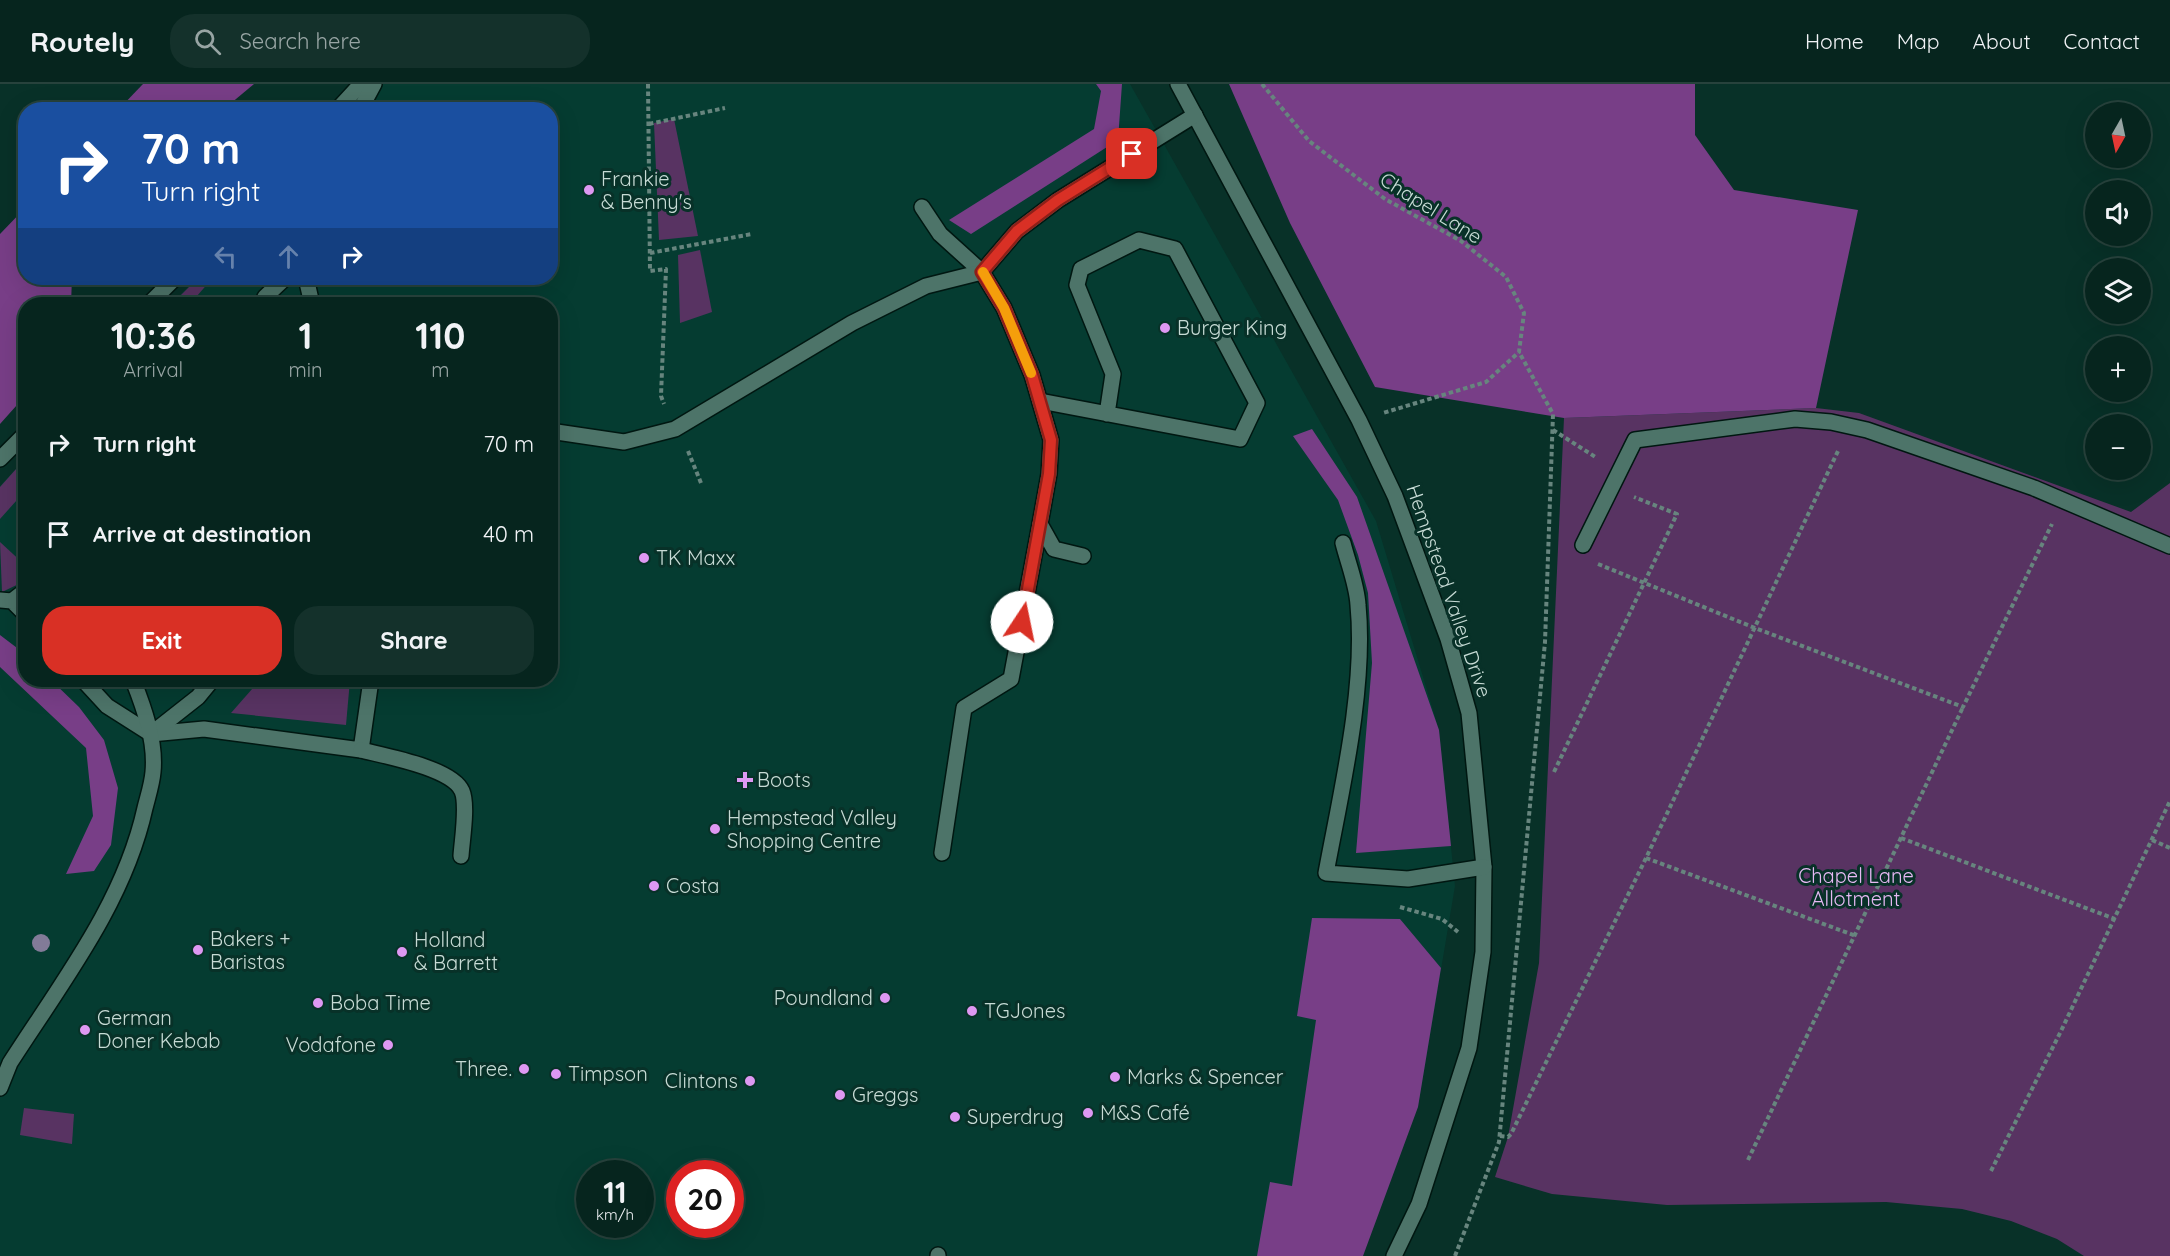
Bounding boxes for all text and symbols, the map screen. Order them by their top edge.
search box [170,14,590,68]
text: Routely [30,24,134,59]
icon: search [191,25,224,58]
text: Search here [239,27,361,55]
text: Home [1805,28,1864,54]
text: Map [1897,28,1940,54]
text: About [1973,28,2031,54]
text: Contact [2064,28,2140,54]
north arrow [2085,102,2151,168]
map controls [2085,102,2151,480]
text: 70 m [141,122,240,175]
icon: right [42,126,120,204]
pin [1106,128,1157,179]
icon: arrive [1115,137,1148,170]
place label: Frankie & Benny's [601,166,692,214]
street label: Chapel Lane [1376,166,1487,249]
text: Turn right [141,174,260,208]
button: sound [2085,180,2151,246]
marker: Frankie & Benny's [582,183,596,197]
icon: left [209,240,242,273]
icon: ahead [272,240,305,273]
icon: right [335,240,368,273]
button: layers [2085,258,2151,324]
text: 10:36 [111,313,196,358]
text: 1 [299,313,313,358]
text: 110 [415,313,465,358]
place label: Burger King [1177,315,1287,340]
marker: Burger King [1158,321,1172,335]
button: + [2085,336,2151,402]
text: Arrival [123,357,183,382]
text: min [288,357,323,382]
text: m [431,357,449,382]
button: − [2085,414,2151,480]
icon: right [42,428,75,461]
text: Turn right [93,430,197,458]
text: 70 m [484,430,534,458]
street label: Hempstead Valley Drive [1401,481,1498,701]
icon: arrive [42,518,75,551]
text: Arrive at destination [93,520,311,548]
text: 40 m [483,520,534,548]
place label: TK Maxx [656,545,735,570]
marker: TK Maxx [637,551,651,565]
position arrow [990,590,1054,654]
button: Exit [42,606,282,675]
button: Share [294,606,534,675]
place label: Boots [757,767,811,792]
marker: Boots [738,773,752,787]
place label: Hempstead Valley Shopping Centre [727,805,897,853]
marker: Hempstead Valley Shopping Centre [708,822,722,836]
park label: Chapel Lane Allotment [1798,863,1914,911]
place label: Costa [666,873,719,898]
marker: Costa [647,879,661,893]
place label: Bakers + Baristas [210,926,290,974]
place label: Holland & Barrett [414,927,498,975]
marker: Bakers + Baristas [191,943,205,957]
marker: Holland & Barrett [395,945,409,959]
place label: Poundland [774,985,873,1010]
place label: Boba Time [330,990,431,1015]
marker: Poundland [878,991,892,1005]
marker: Boba Time [311,996,325,1010]
place label: TGJones [984,998,1065,1023]
marker: TGJones [965,1004,979,1018]
place label: German Doner Kebab [97,1005,220,1053]
marker: German Doner Kebab [78,1023,92,1037]
place label: Vodafone [285,1032,376,1057]
marker: Vodafone [381,1038,395,1052]
place label: Three. [455,1056,512,1081]
place label: Timpson [568,1061,648,1086]
marker: Three. [517,1062,531,1076]
place label: Marks & Spencer [1127,1064,1284,1089]
marker: Timpson [549,1067,563,1081]
place label: Clintons [665,1068,738,1093]
marker: Marks & Spencer [1108,1070,1122,1084]
marker: Clintons [743,1074,757,1088]
place label: Greggs [852,1082,919,1107]
marker: Greggs [833,1088,847,1102]
place label: M&S Café [1100,1100,1190,1125]
place label: Superdrug [967,1104,1064,1129]
marker: M&S Café [1081,1106,1095,1120]
marker: Superdrug [948,1110,962,1124]
speed limit sign: 20 [666,1160,744,1238]
text: 11 [603,1173,627,1211]
text: km/h [596,1205,634,1224]

